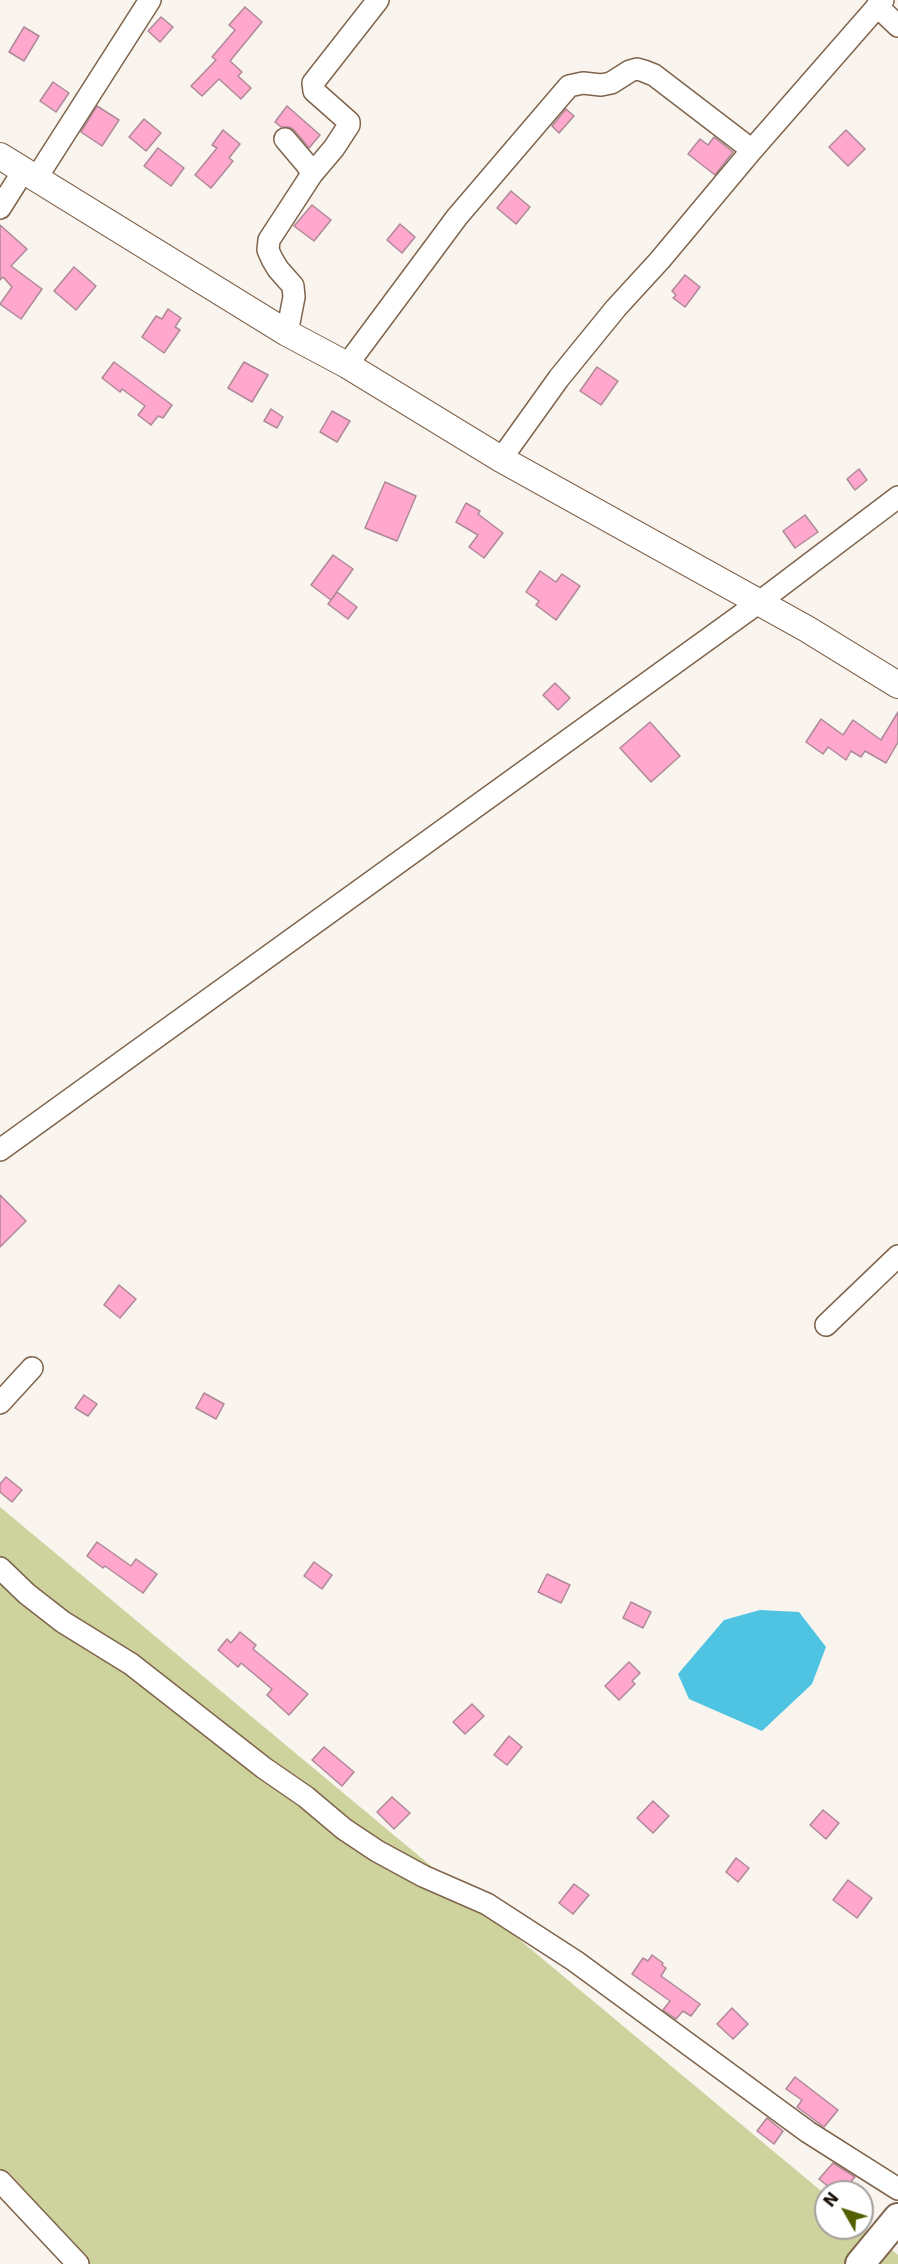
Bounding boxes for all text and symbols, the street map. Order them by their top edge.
north arrow [814,2180,874,2240]
text: N [820,2188,843,2211]

